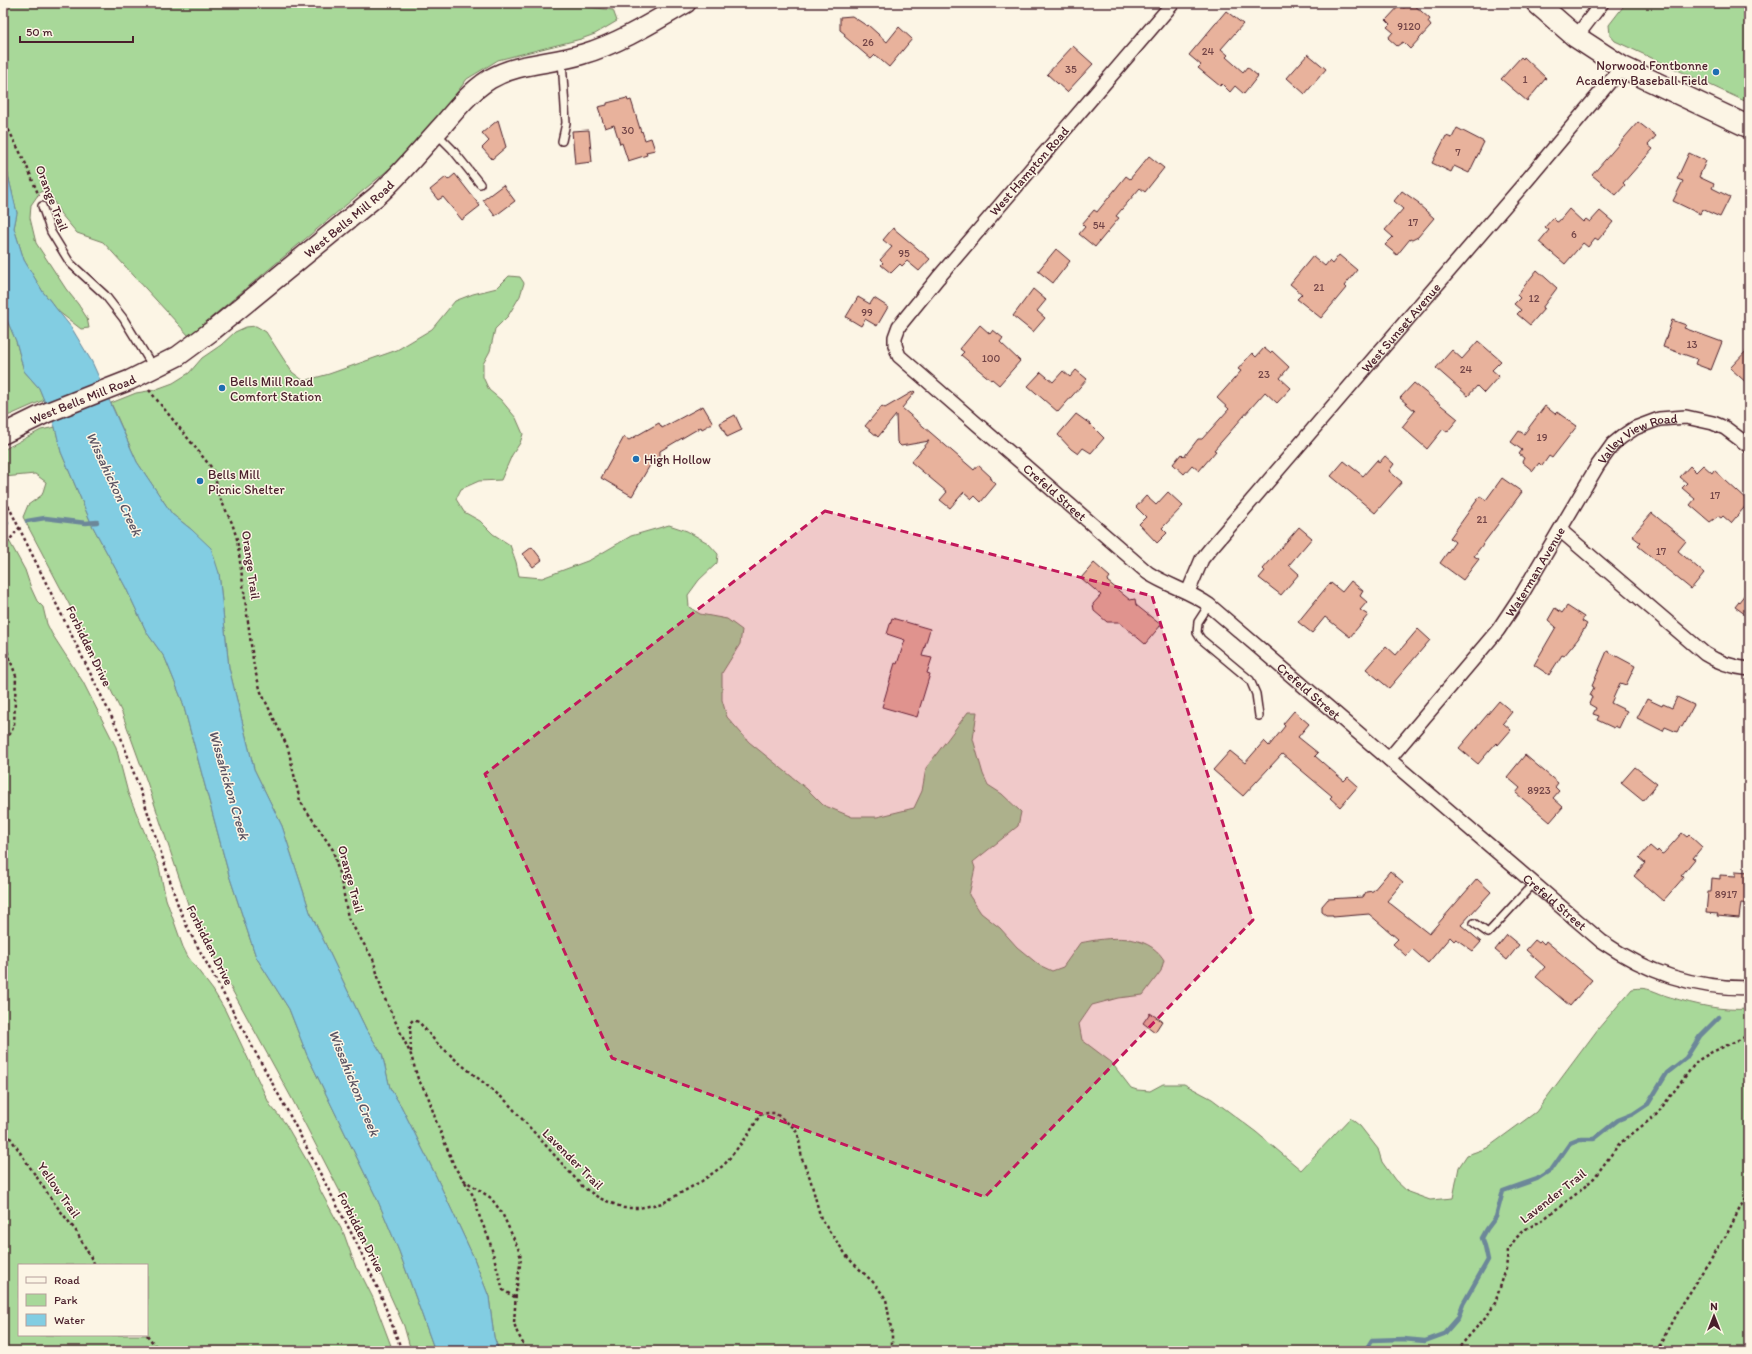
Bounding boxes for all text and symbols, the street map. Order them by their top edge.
scale bar [20,18,133,44]
house number: 9120 [1397,20,1421,33]
text: 50 m [26,25,52,39]
house number: 26 [862,36,874,49]
house number: 24 [1202,45,1215,58]
place label: Norwood Fontbonne Academy Baseball Field [1576,58,1708,88]
house number: 35 [1065,63,1077,76]
marker: Norwood Fontbonne Academy Baseball Field [1711,67,1721,77]
house number: 1 [1522,73,1528,86]
street label: West Hampton Road [986,123,1072,219]
house number: 30 [622,124,635,137]
house number: 7 [1455,146,1461,159]
street label: Orange Trail [33,163,72,233]
street label: West Bells Mill Road [301,177,397,260]
house number: 17 [1408,216,1419,229]
house number: 54 [1093,219,1106,232]
house number: 6 [1571,228,1577,241]
house number: 95 [898,247,910,260]
street label: West Sunset Avenue [1358,279,1443,375]
house number: 21 [1314,281,1324,294]
house number: 12 [1529,292,1540,305]
house number: 99 [861,306,873,319]
house number: 13 [1686,338,1698,351]
house number: 100 [982,352,1001,365]
house number: 24 [1460,363,1473,376]
house number: 23 [1258,368,1270,381]
street label: West Bells Mill Road [27,371,138,427]
place label: Bells Mill Road Comfort Station [230,374,322,404]
marker: Bells Mill Road Comfort Station [217,383,227,393]
street label: Valley View Road [1594,410,1678,467]
water label: Wissahickon Creek [82,429,146,540]
house number: 19 [1537,431,1548,444]
place label: High Hollow [644,452,711,467]
marker: High Hollow [631,454,641,464]
street label: Crefeld Street [1020,460,1090,524]
place label: Bells Mill Picnic Shelter [208,467,285,497]
marker: Bells Mill Picnic Shelter [195,476,205,486]
house number: 17 [1710,489,1721,502]
house number: 21 [1477,513,1487,526]
street label: Waterman Avenue [1502,524,1568,619]
street label: Orange Trail [239,530,263,601]
house number: 17 [1656,545,1667,558]
street label: Forbidden Drive [63,603,115,689]
street label: Crefeld Street [1274,659,1344,722]
water label: Wissahickon Creek [205,728,253,842]
house number: 8923 [1527,784,1551,797]
street label: Orange Trail [335,844,367,915]
street label: Crefeld Street [1520,870,1590,933]
house number: 8917 [1715,888,1738,901]
street label: Forbidden Drive [183,902,237,988]
water label: Wissahickon Creek [325,1028,383,1139]
street label: Lavender Trail [539,1125,607,1193]
street label: Yellow Trail [34,1159,84,1221]
street label: Lavender Trail [1517,1165,1589,1226]
street label: Forbidden Drive [334,1189,388,1275]
legend [18,1264,148,1336]
text: Road [54,1273,80,1287]
text: Park [54,1293,78,1307]
north arrow [1694,1296,1734,1336]
text: N [1710,1300,1718,1313]
text: Water [54,1313,85,1327]

